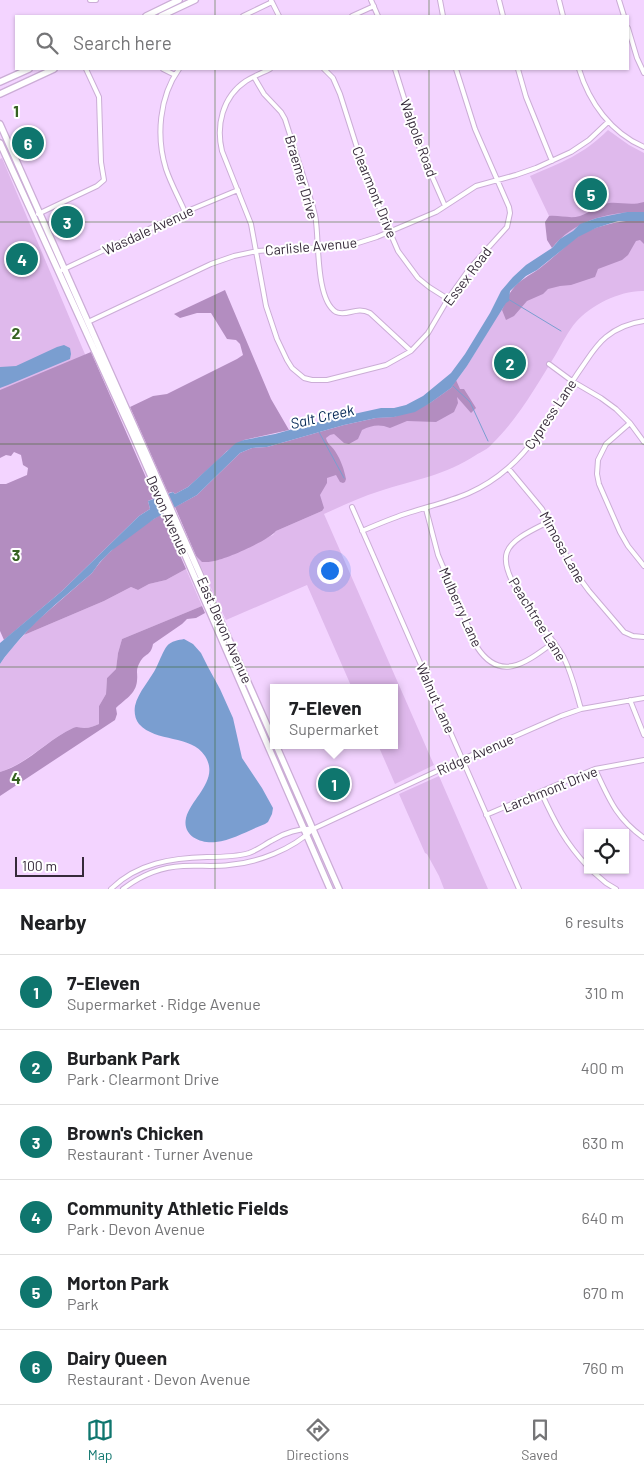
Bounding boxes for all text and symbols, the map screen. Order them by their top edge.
search box [15,15,629,70]
icon: search [33,29,61,57]
text: Search here [73,31,172,54]
street label: Walpole Road [397,97,441,179]
text: 1 [13,101,19,120]
pin: 6 [12,124,44,162]
street label: Braemer Drive [282,133,322,221]
street label: Clearmont Drive [349,144,401,240]
pin: 5 [575,175,607,213]
street label: Wasdale Avenue [100,202,196,258]
pin: 3 [51,203,83,241]
street label: Carlisle Avenue [264,234,358,258]
pin: 4 [6,240,38,278]
street label: Essex Road [439,243,495,309]
text: 2 [12,323,21,342]
pin: 2 [494,344,526,382]
street label: Cypress Lane [520,376,580,452]
water label: Salt Creek [288,400,356,432]
street label: Devon Avenue [143,473,193,557]
street label: Mimosa Lane [536,508,590,586]
text: 3 [12,545,20,564]
your location [317,558,343,584]
street label: Mulberry Lane [436,564,486,650]
street label: East Devon Avenue [194,574,256,686]
street label: Peachtree Lane [506,574,570,664]
street label: Walnut Lane [413,660,459,736]
popup [270,684,398,749]
text: 7-Eleven [289,696,362,719]
text: Supermarket [289,719,379,738]
street label: Ridge Avenue [434,730,516,778]
street label: Larchmont Drive [500,762,600,816]
pin: 1 [318,765,350,803]
text: 4 [11,768,21,787]
map controls [584,829,629,874]
button: locate [584,829,629,874]
scale bar [15,854,84,877]
text: 100 m [22,857,57,874]
text: Nearby [20,909,86,934]
text: 6 results [565,912,624,931]
text: 7-Eleven [67,971,140,994]
text: 1 [33,983,39,1002]
text: 310 m [585,983,624,1002]
text: Supermarket · Ridge Avenue [67,994,261,1013]
text: Burbank Park [67,1046,180,1069]
text: 2 [32,1058,40,1077]
text: 400 m [581,1058,624,1077]
text: Park · Clearmont Drive [67,1069,219,1088]
text: Brown's Chicken [67,1121,203,1144]
text: 3 [32,1133,40,1152]
text: 630 m [582,1133,624,1152]
text: Restaurant · Turner Avenue [67,1144,253,1163]
text: Community Athletic Fields [67,1196,288,1219]
text: 4 [31,1208,41,1227]
text: 640 m [581,1208,624,1227]
text: Park · Devon Avenue [67,1219,205,1238]
text: Morton Park [67,1271,169,1294]
text: 5 [32,1283,40,1302]
text: 670 m [583,1283,624,1302]
text: Park [67,1294,98,1313]
text: Dairy Queen [67,1346,167,1369]
text: 6 [32,1358,40,1377]
text: 760 m [583,1358,624,1377]
text: Restaurant · Devon Avenue [67,1369,251,1388]
tab: Map [86,1416,114,1463]
tab: Directions [286,1416,349,1463]
tab: Saved [521,1416,558,1463]

